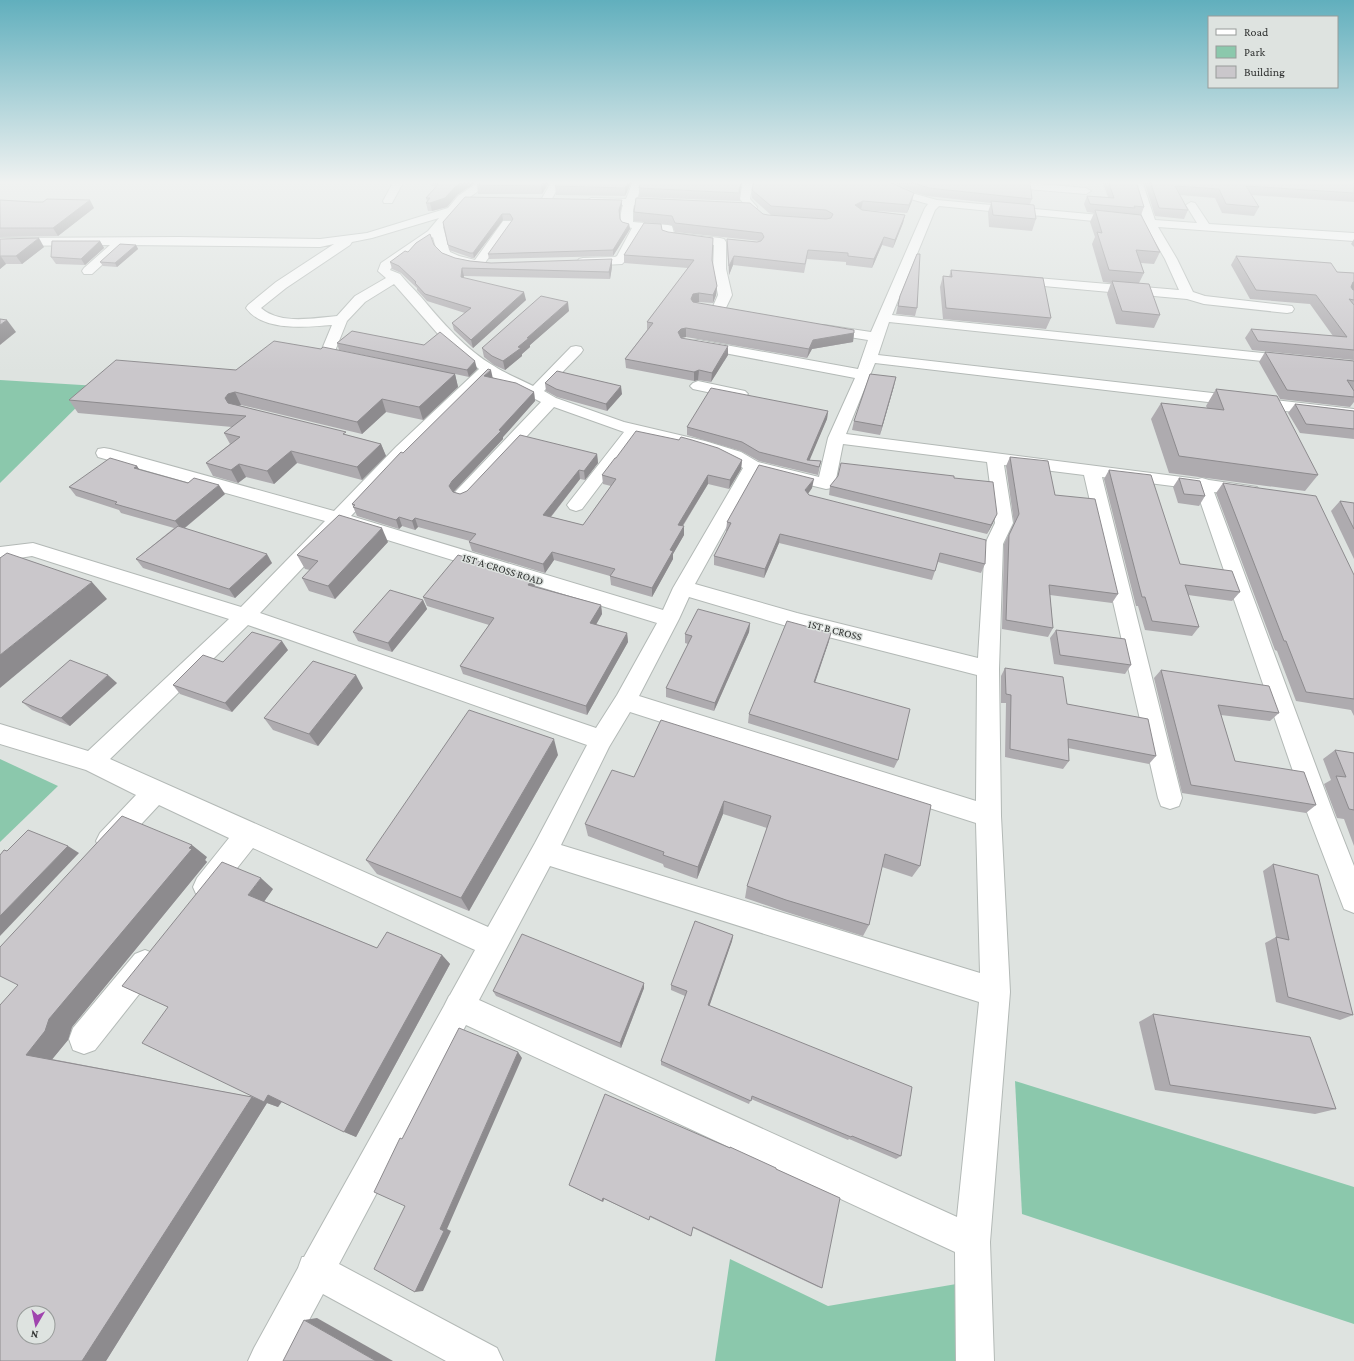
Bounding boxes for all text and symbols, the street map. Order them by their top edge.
legend [1208,16,1338,88]
text: Road [1244,25,1269,39]
text: Park [1244,45,1266,59]
text: Building [1244,65,1285,79]
street label: 1ST A CROSS ROAD [461,551,545,587]
street label: 1ST B CROSS [807,618,863,642]
north arrow [16,1305,56,1345]
text: N [29,1328,39,1341]

